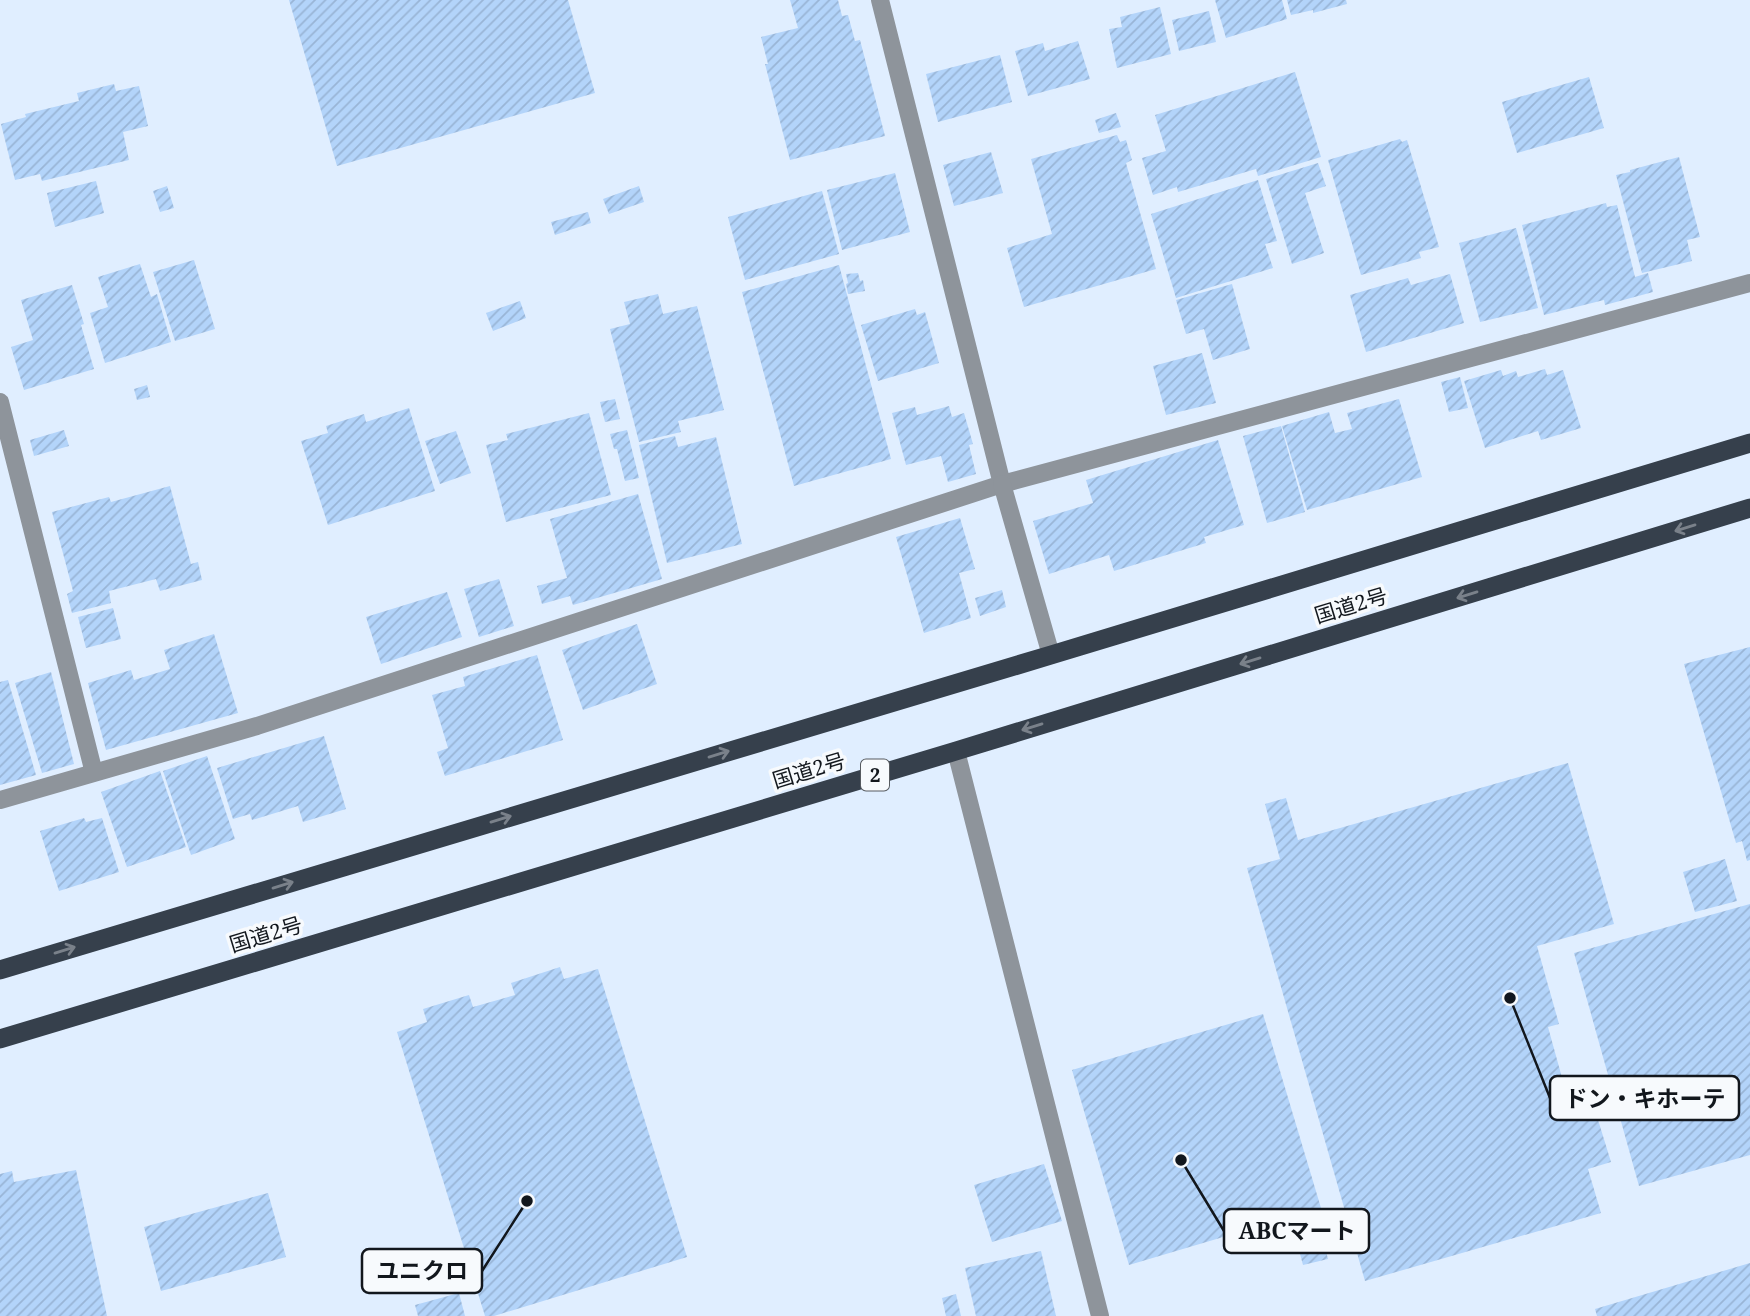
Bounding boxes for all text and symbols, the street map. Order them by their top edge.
one-way arrow [1674,523,1696,535]
street label: 国道2号 [1311,581,1391,629]
one-way arrow [1456,589,1478,602]
one-way arrow [1239,656,1261,668]
one-way arrow [1021,722,1043,735]
street label: 国道2号 [769,746,849,794]
one-way arrow [708,747,730,760]
road number: 2 [861,760,889,790]
one-way arrow [490,812,512,825]
one-way arrow [272,877,294,890]
street label: 国道2号 [226,910,306,958]
one-way arrow [54,942,76,955]
callout: ドン・キホーテ [1550,1076,1739,1120]
text: ドン・キホーテ [1565,1082,1726,1114]
callout: ABCマート [1224,1209,1369,1253]
text: ABCマート [1238,1214,1356,1246]
callout: ユニクロ [362,1249,482,1293]
text: ユニクロ [376,1254,468,1286]

